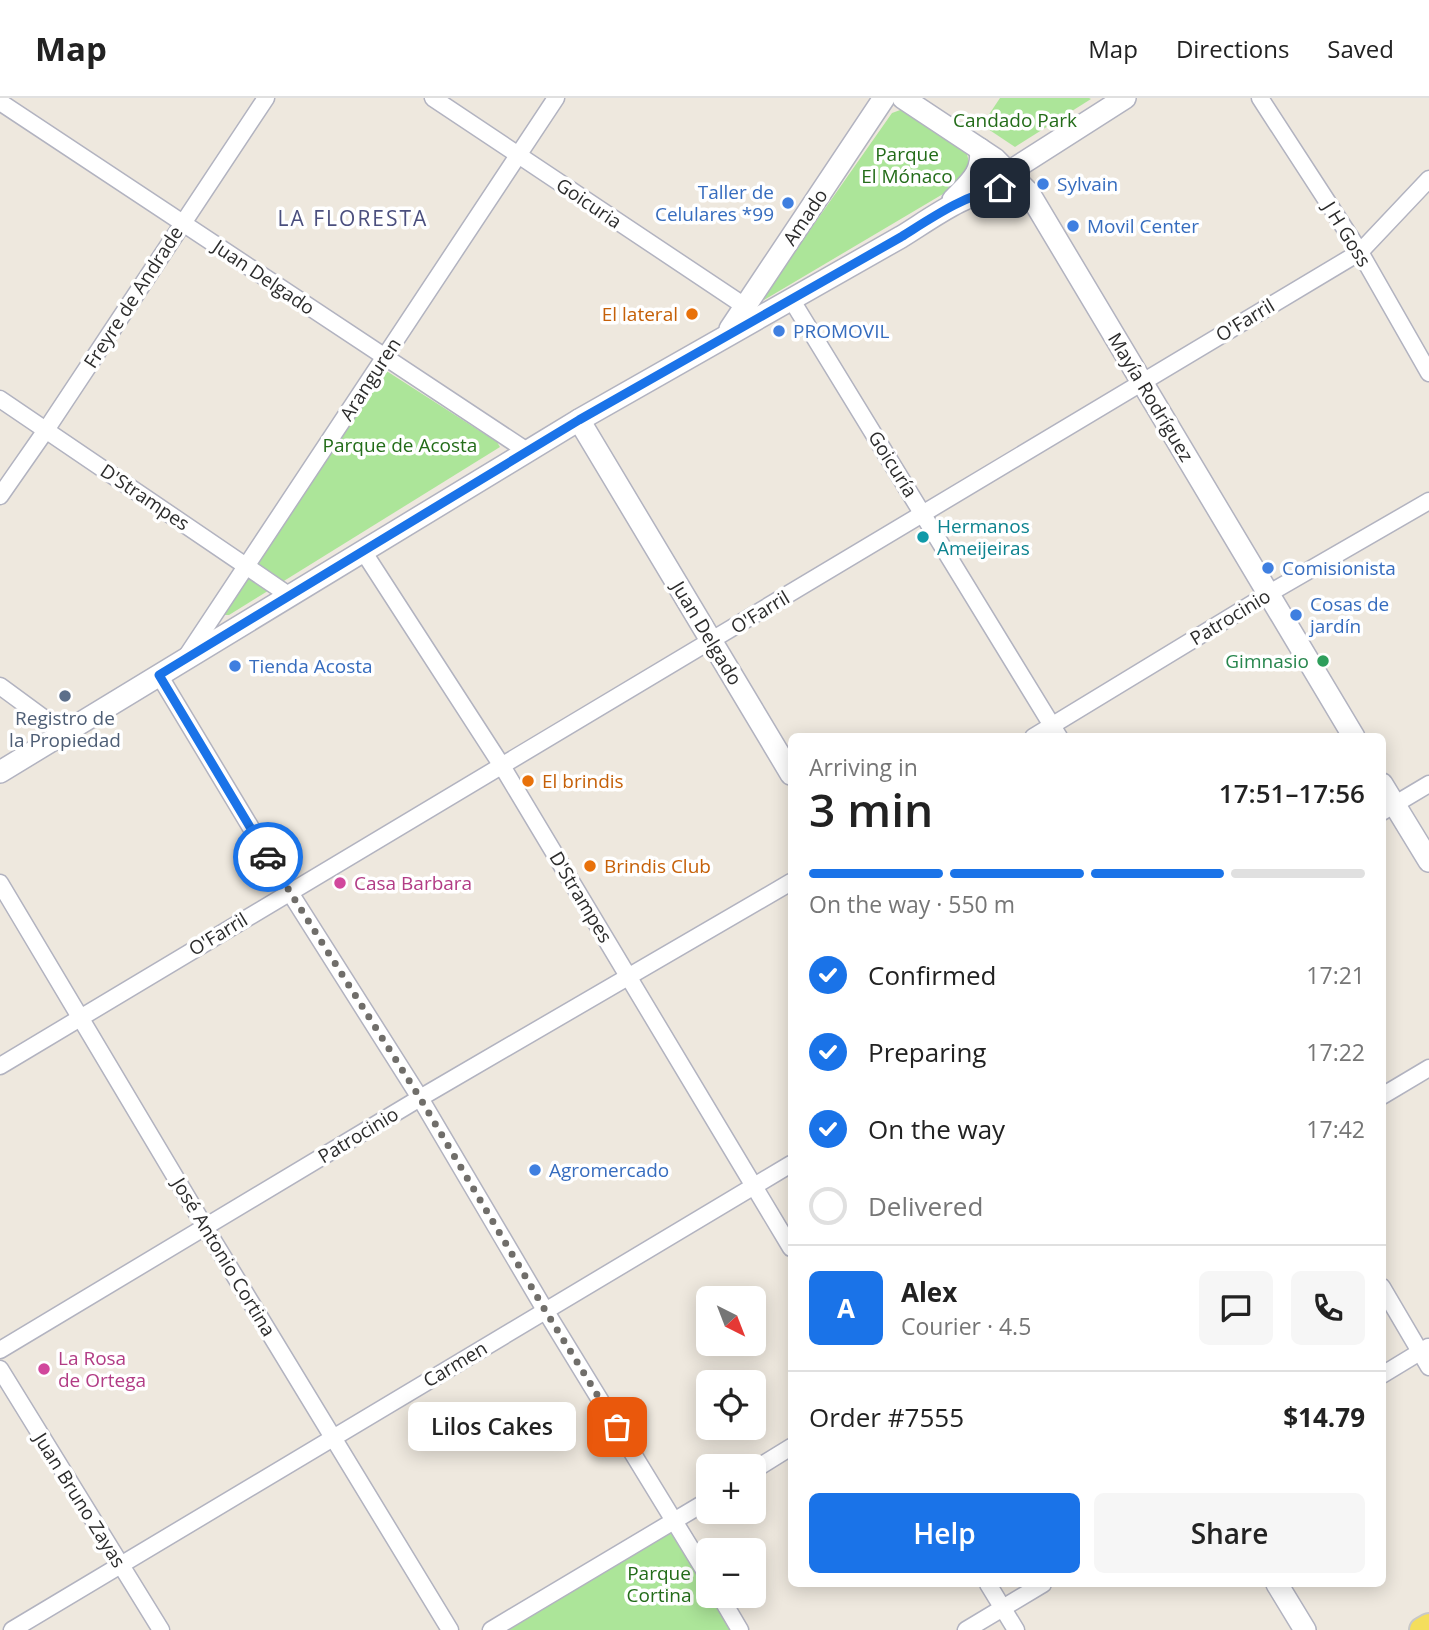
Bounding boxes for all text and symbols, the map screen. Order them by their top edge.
text: Map [35,26,107,71]
text: Map [1088,32,1138,65]
text: Directions [1176,32,1289,65]
text: Saved [1327,32,1394,65]
park label: Candado Park [953,107,1077,133]
park label: Parque El Mónaco [861,141,953,189]
pin [970,158,1030,218]
icon: home [981,169,1019,207]
place label: Sylvain [1057,171,1118,197]
street label: Goicuria [551,172,627,234]
marker: Sylvain [1035,176,1051,192]
place label: Taller de Celulares *99 [655,179,774,227]
street label: Amado [777,184,833,250]
marker: Taller de Celulares *99 [780,195,796,211]
street label: J H Goss [1316,195,1377,272]
district label: LA FLORESTA [278,204,428,232]
place label: Movil Center [1087,213,1199,239]
marker: Movil Center [1065,218,1081,234]
street label: Freyre de Andrade [77,221,189,373]
street label: Juan Delgado [207,232,320,321]
street label: O'Farril [1211,292,1279,348]
place label: El lateral [602,301,678,327]
marker: El lateral [684,306,700,322]
place label: PROMOVIL [793,318,889,344]
marker: PROMOVIL [771,323,787,339]
street label: Mayía Rodríguez [1102,328,1200,466]
street label: Aranguren [333,332,407,426]
street label: Goicuría [862,426,924,502]
park label: Parque de Acosta [323,432,477,458]
street label: D'Strampes [95,458,195,536]
place label: Hermanos Ameijeiras [937,513,1030,561]
marker: Hermanos Ameijeiras [915,529,931,545]
place label: Comisionista [1282,555,1396,581]
marker: Comisionista [1260,560,1276,576]
street label: Juan Delgado [665,574,748,690]
street label: Patrocinio [1185,583,1275,651]
street label: O'Farril [726,584,794,640]
place label: Cosas de jardín [1308,591,1389,639]
marker: Cosas de jardín [1288,607,1304,623]
place label: Gimnasio [1225,648,1309,674]
place label: Tienda Acosta [249,653,373,679]
marker: Gimnasio [1315,653,1331,669]
marker: Tienda Acosta [227,658,243,674]
marker: Registro de la Propiedad [57,688,73,704]
place label: Registro de la Propiedad [9,705,121,753]
text: Arriving in [809,751,918,783]
place label: El brindis [542,768,624,794]
marker: El brindis [520,773,536,789]
text: 17:51–17:56 [1219,775,1365,811]
text: 3 min [809,778,933,840]
courier [233,822,303,892]
icon: car [249,838,287,876]
street label: D'Strampes [543,846,619,948]
place label: Brindis Club [604,853,711,879]
marker: Brindis Club [582,858,598,874]
place label: Casa Barbara [354,870,472,896]
marker: Casa Barbara [332,875,348,891]
text: On the way · 550 m [809,888,1015,920]
street label: O'Farril [184,906,252,962]
icon: check [809,956,847,994]
text: Confirmed [868,957,996,993]
text: 17:21 [1306,959,1365,991]
icon: check [809,1033,847,1071]
text: Preparing [868,1034,986,1070]
text: 17:22 [1306,1036,1365,1068]
street label: Patrocinio [313,1101,403,1169]
icon: check [809,1110,847,1148]
text: On the way [868,1111,1005,1147]
text: 17:42 [1306,1113,1365,1145]
place label: Agromercado [549,1157,669,1183]
marker: Agromercado [527,1162,543,1178]
street label: José Antonio Cortina [165,1171,282,1341]
text: Delivered [868,1188,983,1224]
button: chat [1199,1271,1273,1345]
button: phone [1291,1271,1365,1345]
text: Alex [901,1274,957,1310]
north arrow [696,1286,766,1356]
map controls [696,1286,766,1608]
text: A [837,1290,855,1326]
text: Courier · 4.5 [901,1310,1031,1342]
street label: Carmen [418,1335,492,1393]
place label: La Rosa de Ortega [58,1345,146,1393]
marker: La Rosa de Ortega [36,1361,52,1377]
button: locate [696,1370,766,1440]
pin [587,1397,647,1457]
text: Order #7555 [809,1399,964,1435]
text: $14.79 [1283,1399,1365,1435]
callout: Lilos Cakes [407,1402,575,1452]
icon: bag [598,1408,636,1446]
text: Lilos Cakes [431,1410,553,1442]
street label: Juan Bruno Zayas [27,1426,132,1572]
button: + [696,1454,766,1524]
button: Help [809,1493,1080,1573]
button: Share [1094,1493,1365,1573]
button: − [696,1538,766,1608]
park label: Parque Cortina [627,1560,691,1608]

